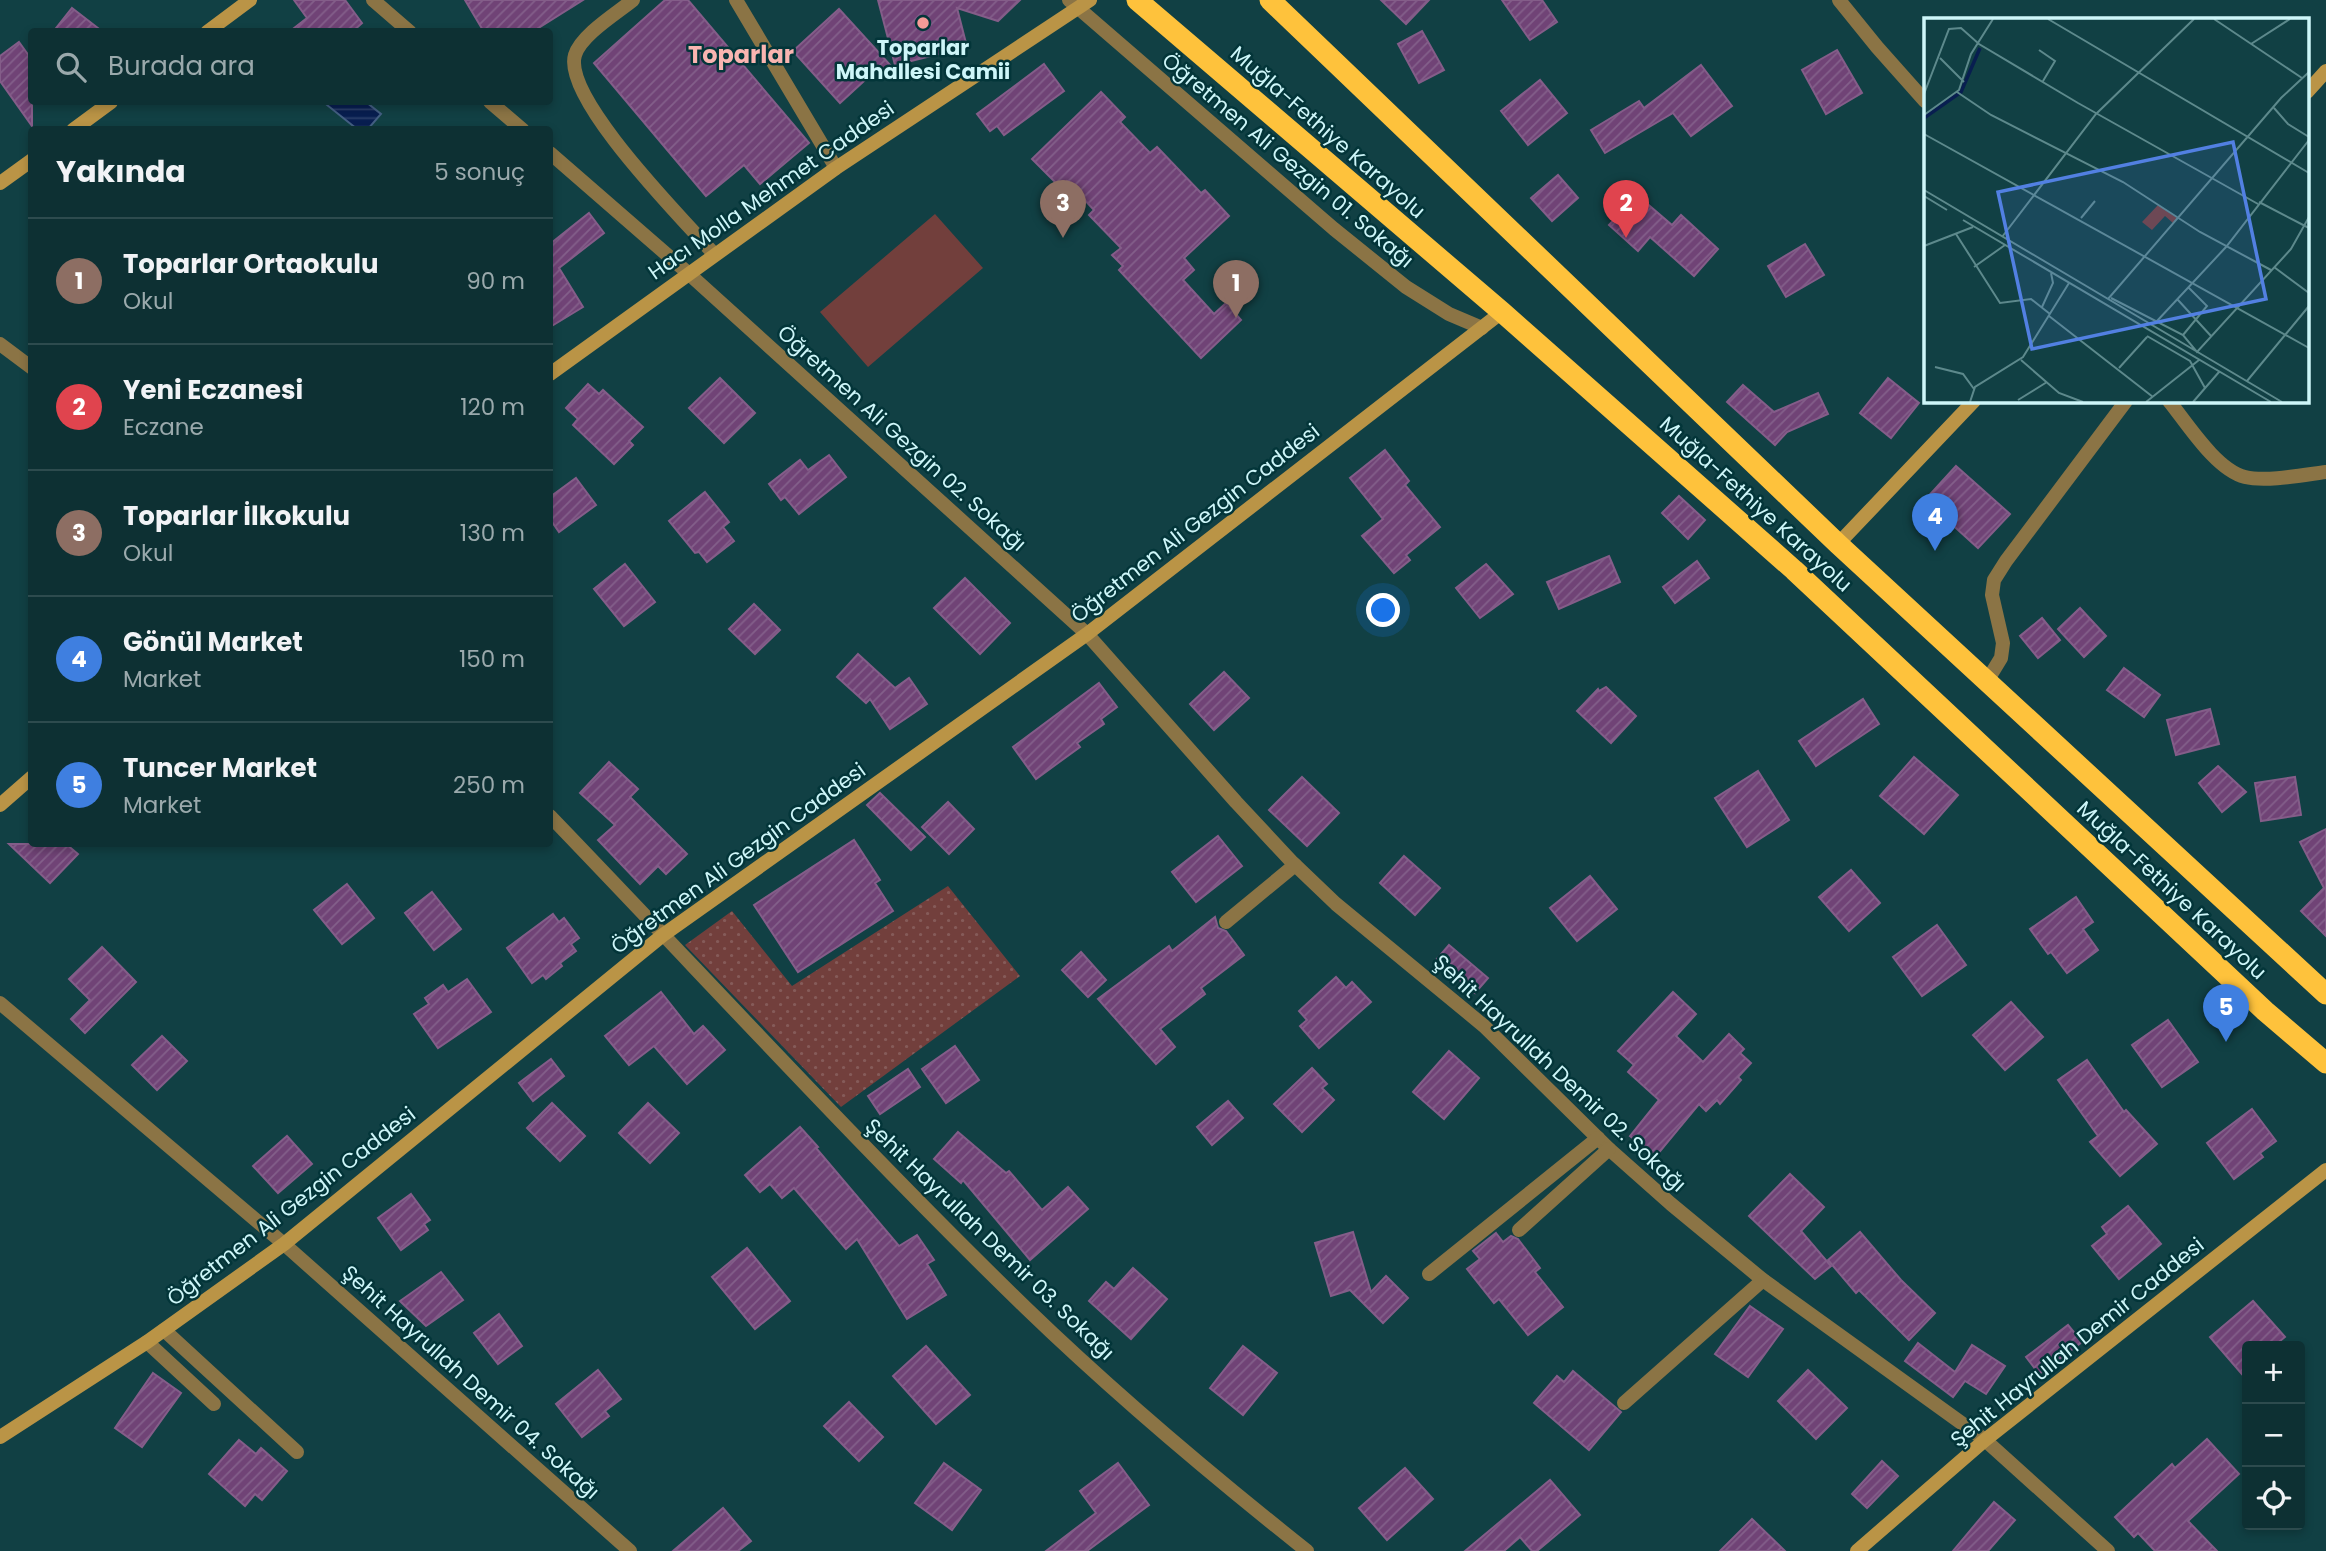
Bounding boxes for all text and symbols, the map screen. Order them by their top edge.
marker: Toparlar Mahallesi Camii [915,15,931,31]
inset map [1924,18,2308,402]
search box [28,28,553,105]
place label: Toparlar Mahallesi Camii [836,33,1010,86]
district label: Toparlar [688,38,794,71]
street label: Muğla-Fethiye Karayolu [1224,39,1432,225]
street label: Öğretmen Ali Gezgin 01. Sokağı [1156,46,1420,274]
icon: search [52,48,90,86]
text: Burada ara [108,48,255,84]
street label: Hacı Molla Mehmet Caddesi [642,94,900,286]
text: Yakında [56,150,186,193]
text: 5 sonuç [434,156,525,188]
pin: 3 [1040,180,1086,238]
pin: 2 [1603,180,1649,238]
text: Toparlar Ortaokulu [123,246,378,282]
pin: 1 [1213,260,1259,318]
text: 1 [75,265,83,297]
text: 90 m [466,265,525,297]
text: Okul [123,285,173,317]
street label: Öğretmen Ali Gezgin 02. Sokağı [771,318,1033,558]
text: Yeni Eczanesi [123,372,303,408]
text: 2 [72,391,86,423]
text: 120 m [460,391,525,423]
street label: Muğla-Fethiye Karayolu [1654,410,1858,598]
text: Eczane [123,411,204,443]
street label: Öğretmen Ali Gezgin Caddesi [1065,417,1325,629]
pin: 4 [1912,493,1958,551]
text: Toparlar İlkokulu [123,498,350,534]
text: 3 [72,517,86,549]
text: 130 m [460,517,525,549]
text: Okul [123,537,173,569]
your location [1366,593,1400,627]
text: Gönül Market [123,624,303,660]
text: 4 [71,643,87,675]
text: 150 m [459,643,525,675]
text: Market [123,663,201,695]
text: Tuncer Market [123,750,317,786]
street label: Öğretmen Ali Gezgin Caddesi [605,756,871,960]
text: 5 [72,769,86,801]
text: 250 m [453,769,525,801]
text: Market [123,789,201,821]
street label: Muğla-Fethiye Karayolu [2071,794,2273,986]
street label: Şehit Hayrullah Demir 02. Sokağı [1427,948,1693,1198]
pin: 5 [2203,984,2249,1042]
street label: Öğretmen Ali Gezgin Caddesi [161,1100,421,1312]
street label: Şehit Hayrullah Demir 03. Sokağı [859,1112,1121,1366]
street label: Şehit Hayrullah Demir Caddesi [1944,1230,2210,1454]
street label: Şehit Hayrullah Demir 04. Sokağı [336,1258,606,1506]
map controls [2242,1341,2305,1530]
button: + [2242,1341,2305,1404]
button: − [2242,1404,2305,1467]
button: locate [2242,1467,2305,1530]

